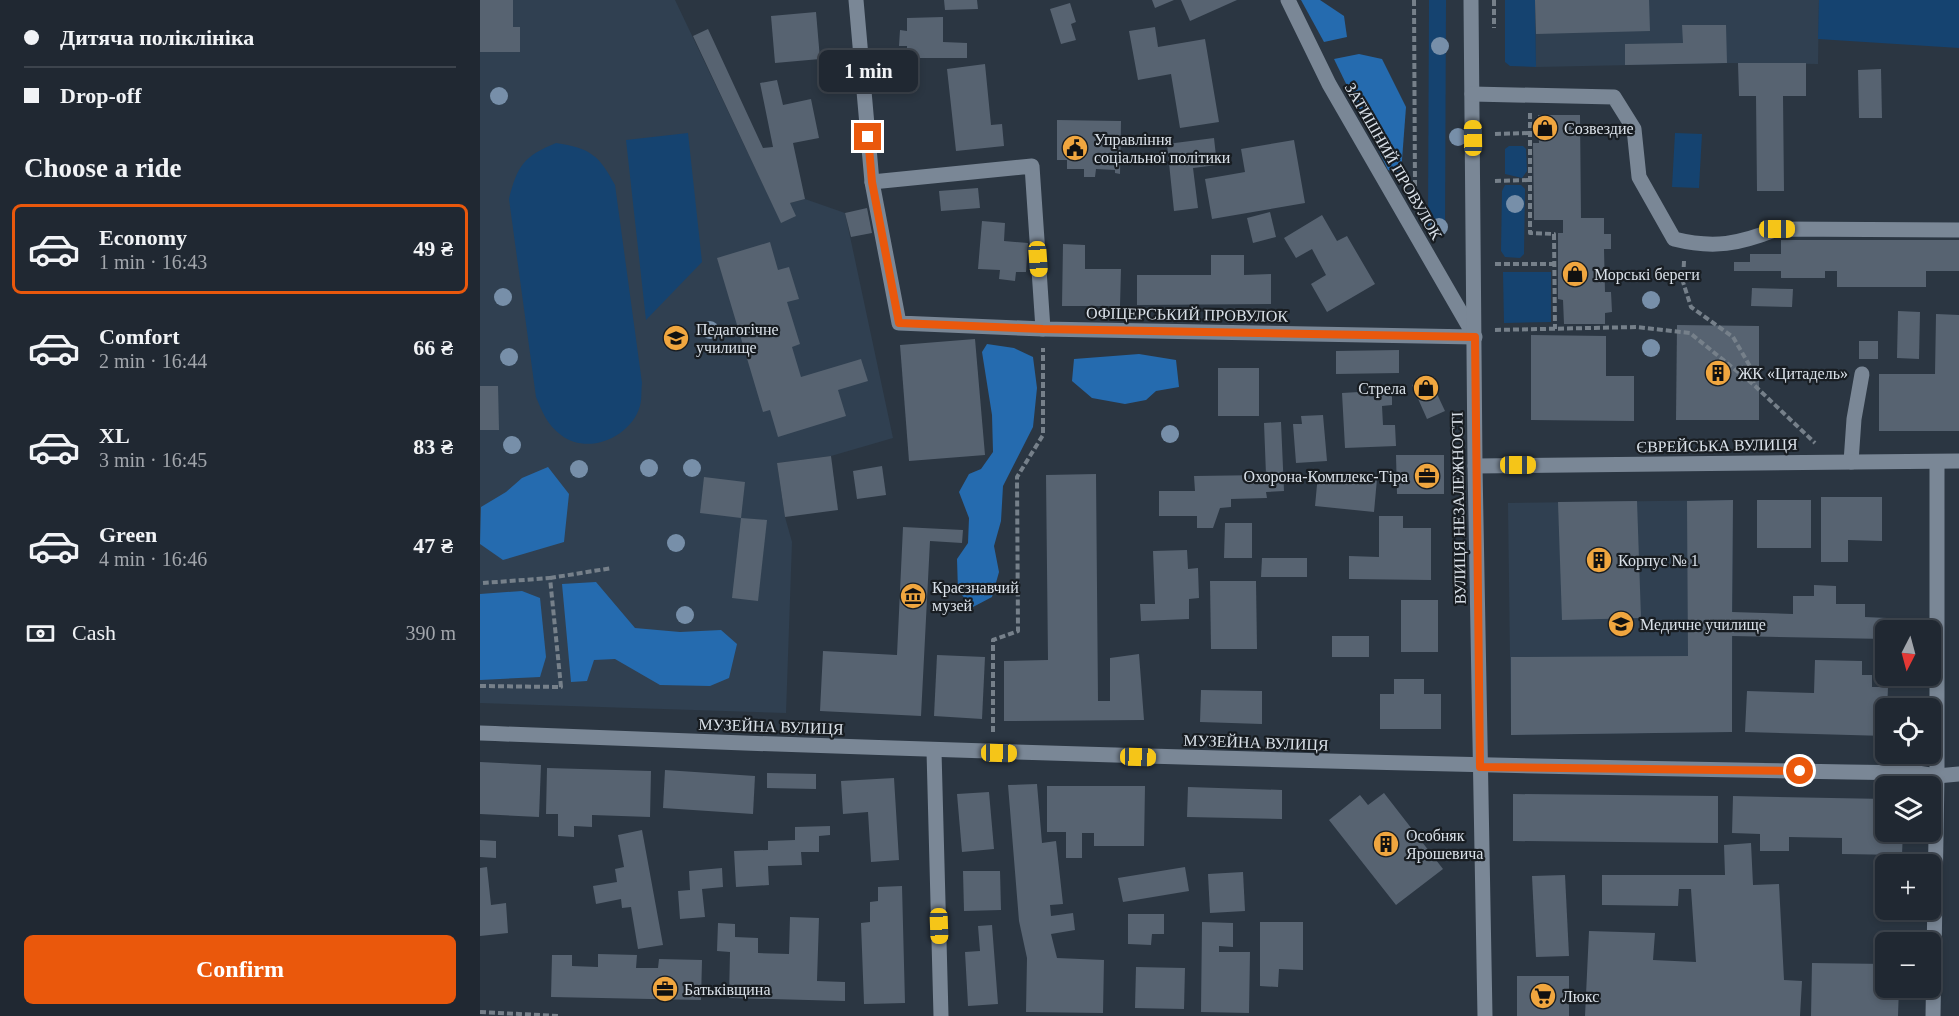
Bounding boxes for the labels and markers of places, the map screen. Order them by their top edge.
shop icon: Созвездие [1530,113,1560,143]
place label: Созвездие [1564,120,1634,138]
place label: Управління соціальної політики [1094,131,1231,167]
public building icon: Управління соціальної політики [1060,133,1090,163]
shop icon: Морські береги [1560,259,1590,289]
place label: Морські береги [1594,266,1700,284]
place label: Педагогічне училище [696,321,779,357]
school or university icon: Педагогічне училище [661,323,691,353]
building icon: ЖК «Цитадель» [1703,358,1733,388]
place label: ЖК «Цитадель» [1738,365,1848,383]
shop icon: Стрела [1411,373,1441,403]
place label: Стрела [1358,380,1406,398]
office icon: Охорона-Комплекс-Тіра [1412,461,1442,491]
place label: Охорона-Комплекс-Тіра [1244,468,1408,486]
building icon: Корпус № 1 [1584,545,1614,575]
place label: Корпус № 1 [1618,552,1699,570]
place label: Краєзнавчий музей [932,579,1019,615]
museum icon: Краєзнавчий музей [898,581,928,611]
school or university icon: Медичне училище [1606,609,1636,639]
place label: Медичне училище [1640,616,1766,634]
place label: Особняк Ярошевича [1406,827,1483,863]
building icon: Особняк Ярошевича [1371,829,1401,859]
office icon: Батьківщина [650,974,680,1004]
place label: Батьківщина [684,981,770,999]
supermarket icon: Люкс [1528,981,1558,1011]
place label: Люкс [1562,988,1599,1005]

